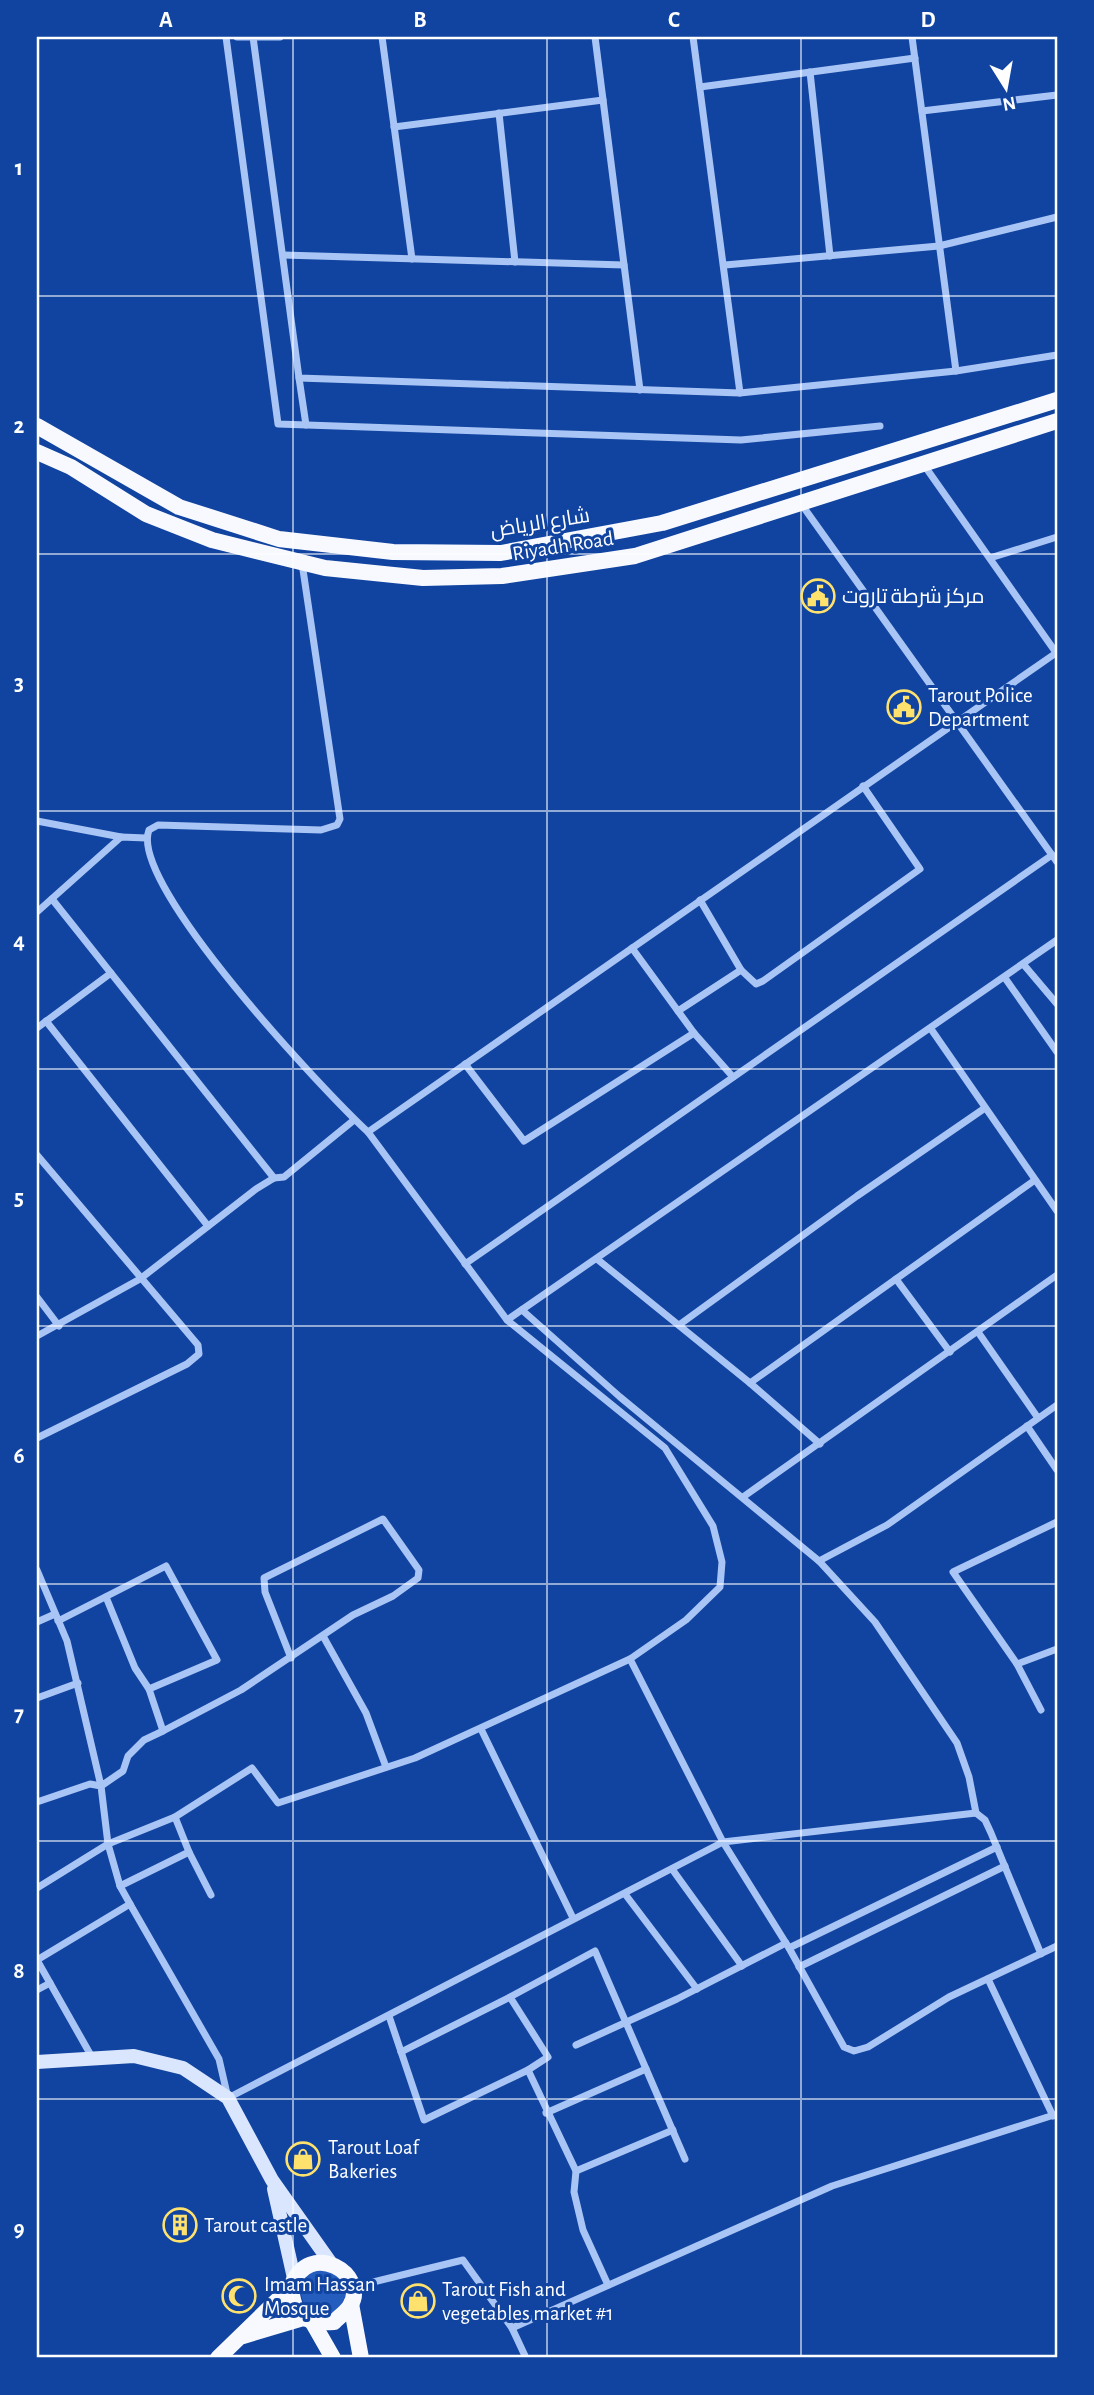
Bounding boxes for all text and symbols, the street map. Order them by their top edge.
text: A [159,9,173,32]
text: B [413,9,427,32]
text: C [668,9,680,32]
text: D [920,9,936,32]
north arrow [972,52,1042,122]
text: N [1001,93,1017,114]
text: 1 [15,157,23,180]
text: 2 [14,415,25,438]
street label: شارع الرياض [489,505,592,544]
street label: Riyadh Road [511,528,615,564]
public building icon: مركز شرطة تاروت [799,577,837,615]
place label: مركز شرطة تاروت [842,586,985,608]
text: 3 [14,672,24,695]
place label: Tarout Police Department [928,685,1033,730]
public building icon: Tarout Police Department [885,688,923,726]
text: 4 [13,930,25,953]
text: 5 [14,1187,24,1210]
text: 6 [13,1445,25,1468]
text: 7 [14,1703,24,1726]
text: 8 [13,1960,25,1983]
place label: Tarout Loaf Bakeries [328,2137,421,2182]
shop icon: Tarout Loaf Bakeries [284,2140,322,2178]
building icon: Tarout castle [161,2206,199,2244]
place label: Tarout castle [204,2215,307,2236]
text: 9 [13,2218,25,2241]
place label: Imam Hassan Mosque [264,2274,376,2319]
mosque icon: Imam Hassan Mosque [220,2277,258,2315]
place label: Tarout Fish and vegetables market #1 [442,2279,614,2324]
shop icon: Tarout Fish and vegetables market #1 [399,2282,437,2320]

